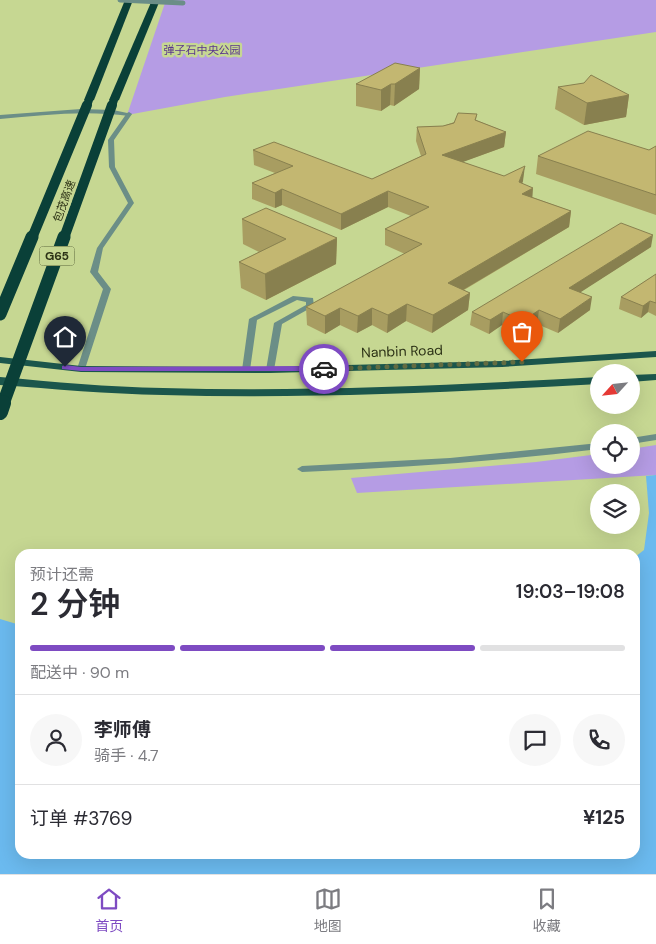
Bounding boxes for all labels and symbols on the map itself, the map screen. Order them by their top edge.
park label: 弹子石中央公园 [164,43,241,57]
street label: 包茂高速 [50,178,78,224]
road number: G65 [40,247,74,266]
pin [501,311,543,362]
pin [44,316,86,367]
street label: Nanbin Road [361,341,443,361]
courier [299,344,349,394]
north arrow [590,364,640,414]

